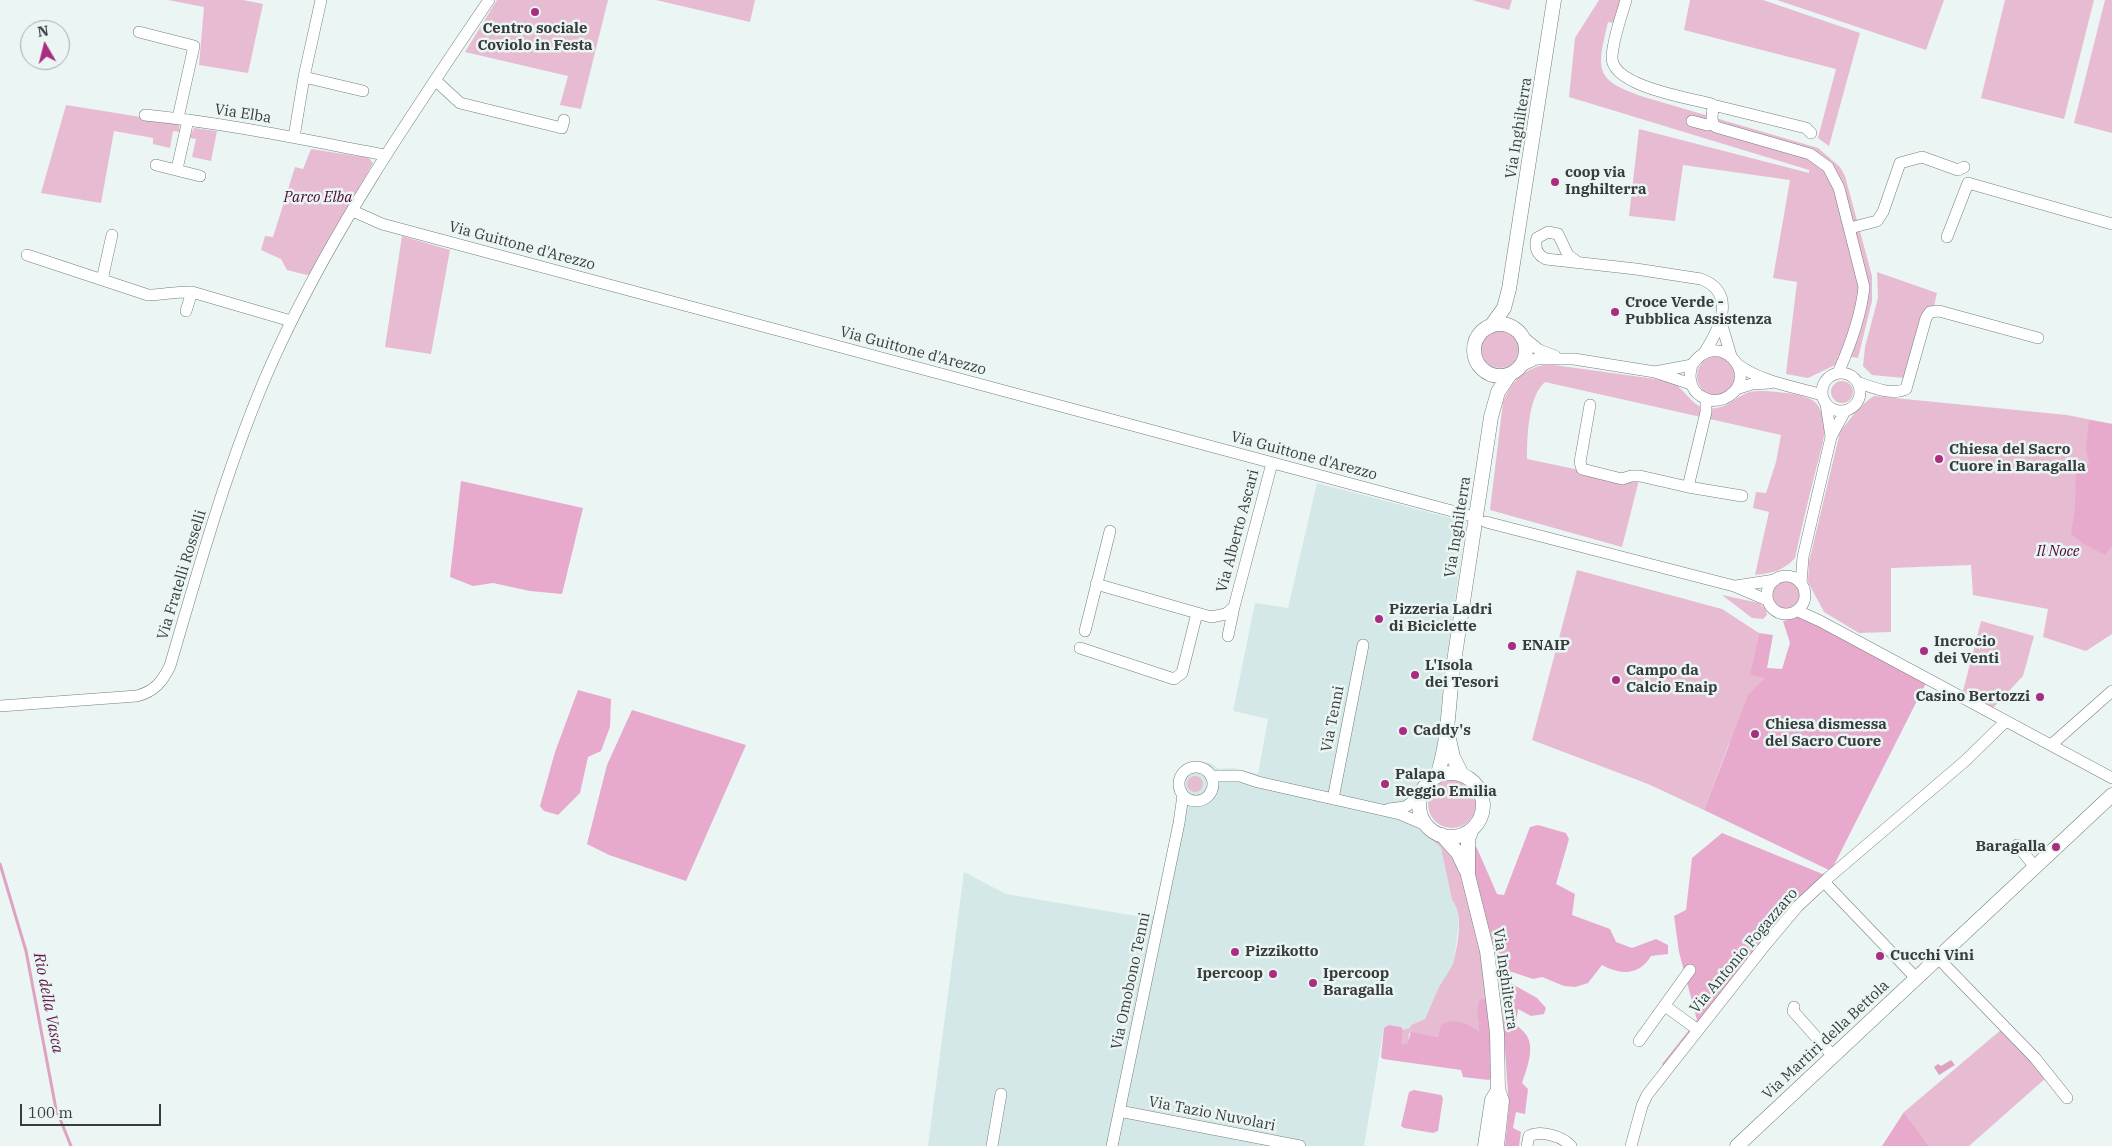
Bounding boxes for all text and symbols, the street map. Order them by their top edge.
marker: Centro sociale Coviolo in Festa [529,6,541,18]
north arrow [20,20,70,70]
place label: Centro sociale Coviolo in Festa [477,20,593,55]
text: N [36,21,50,41]
street label: Via Inghilterra [1502,76,1536,180]
street label: Via Elba [213,101,273,127]
place label: coop via Inghilterra [1565,164,1647,199]
marker: coop via Inghilterra [1549,176,1561,188]
park label: Parco Elba [283,189,353,207]
street label: Via Guittone d'Arezzo [447,218,597,274]
place label: Croce Verde - Pubblica Assistenza [1625,294,1772,329]
marker: Croce Verde - Pubblica Assistenza [1609,306,1621,318]
street label: Via Guittone d'Arezzo [838,323,988,379]
street label: Via Guittone d'Arezzo [1229,428,1379,484]
place label: Chiesa del Sacro Cuore in Baragalla [1949,441,2086,476]
marker: Chiesa del Sacro Cuore in Baragalla [1933,453,1945,465]
street label: Via Alberto Ascari [1213,467,1263,595]
street label: Via Inghilterra [1441,475,1475,579]
street label: Via Fratelli Rosselli [154,508,210,642]
park label: Il Noce [2036,543,2080,561]
place label: Pizzeria Ladri di Biciclette [1389,601,1492,636]
marker: Pizzeria Ladri di Biciclette [1373,613,1385,625]
place label: Incrocio dei Venti [1934,633,1999,668]
place label: ENAIP [1522,637,1570,655]
marker: ENAIP [1506,640,1518,652]
marker: Incrocio dei Venti [1918,645,1930,657]
place label: L'Isola dei Tesori [1425,657,1499,692]
place label: Campo da Calcio Enaip [1626,662,1717,697]
marker: L'Isola dei Tesori [1409,669,1421,681]
marker: Campo da Calcio Enaip [1610,674,1622,686]
street label: Via Tenni [1318,684,1348,754]
place label: Casino Bertozzi [1915,688,2030,706]
marker: Casino Bertozzi [2034,691,2046,703]
place label: Chiesa dismessa del Sacro Cuore [1765,716,1887,751]
place label: Caddy's [1413,722,1471,740]
marker: Caddy's [1397,725,1409,737]
marker: Chiesa dismessa del Sacro Cuore [1749,728,1761,740]
place label: Palapa Reggio Emilia [1395,766,1497,801]
marker: Palapa Reggio Emilia [1379,778,1391,790]
place label: Baragalla [1976,838,2046,856]
marker: Baragalla [2050,841,2062,853]
street label: Via Antonio Fogazzaro [1686,885,1802,1017]
street label: Via Omobono Tenni [1108,911,1154,1051]
street label: Via Inghilterra [1489,927,1521,1031]
place label: Pizzikotto [1245,943,1318,961]
marker: Pizzikotto [1229,946,1241,958]
place label: Cucchi Vini [1890,947,1974,965]
marker: Cucchi Vini [1874,950,1886,962]
water label: Rio della Vasca [29,951,67,1055]
place label: Ipercoop [1197,965,1263,983]
place label: Ipercoop Baragalla [1323,965,1393,1000]
marker: Ipercoop [1267,968,1279,980]
marker: Ipercoop Baragalla [1307,977,1319,989]
street label: Via Martiri della Bettola [1759,977,1893,1103]
street label: Via Tazio Nuvolari [1147,1093,1277,1135]
scale bar [22,1094,164,1126]
text: 100 m [28,1103,73,1122]

